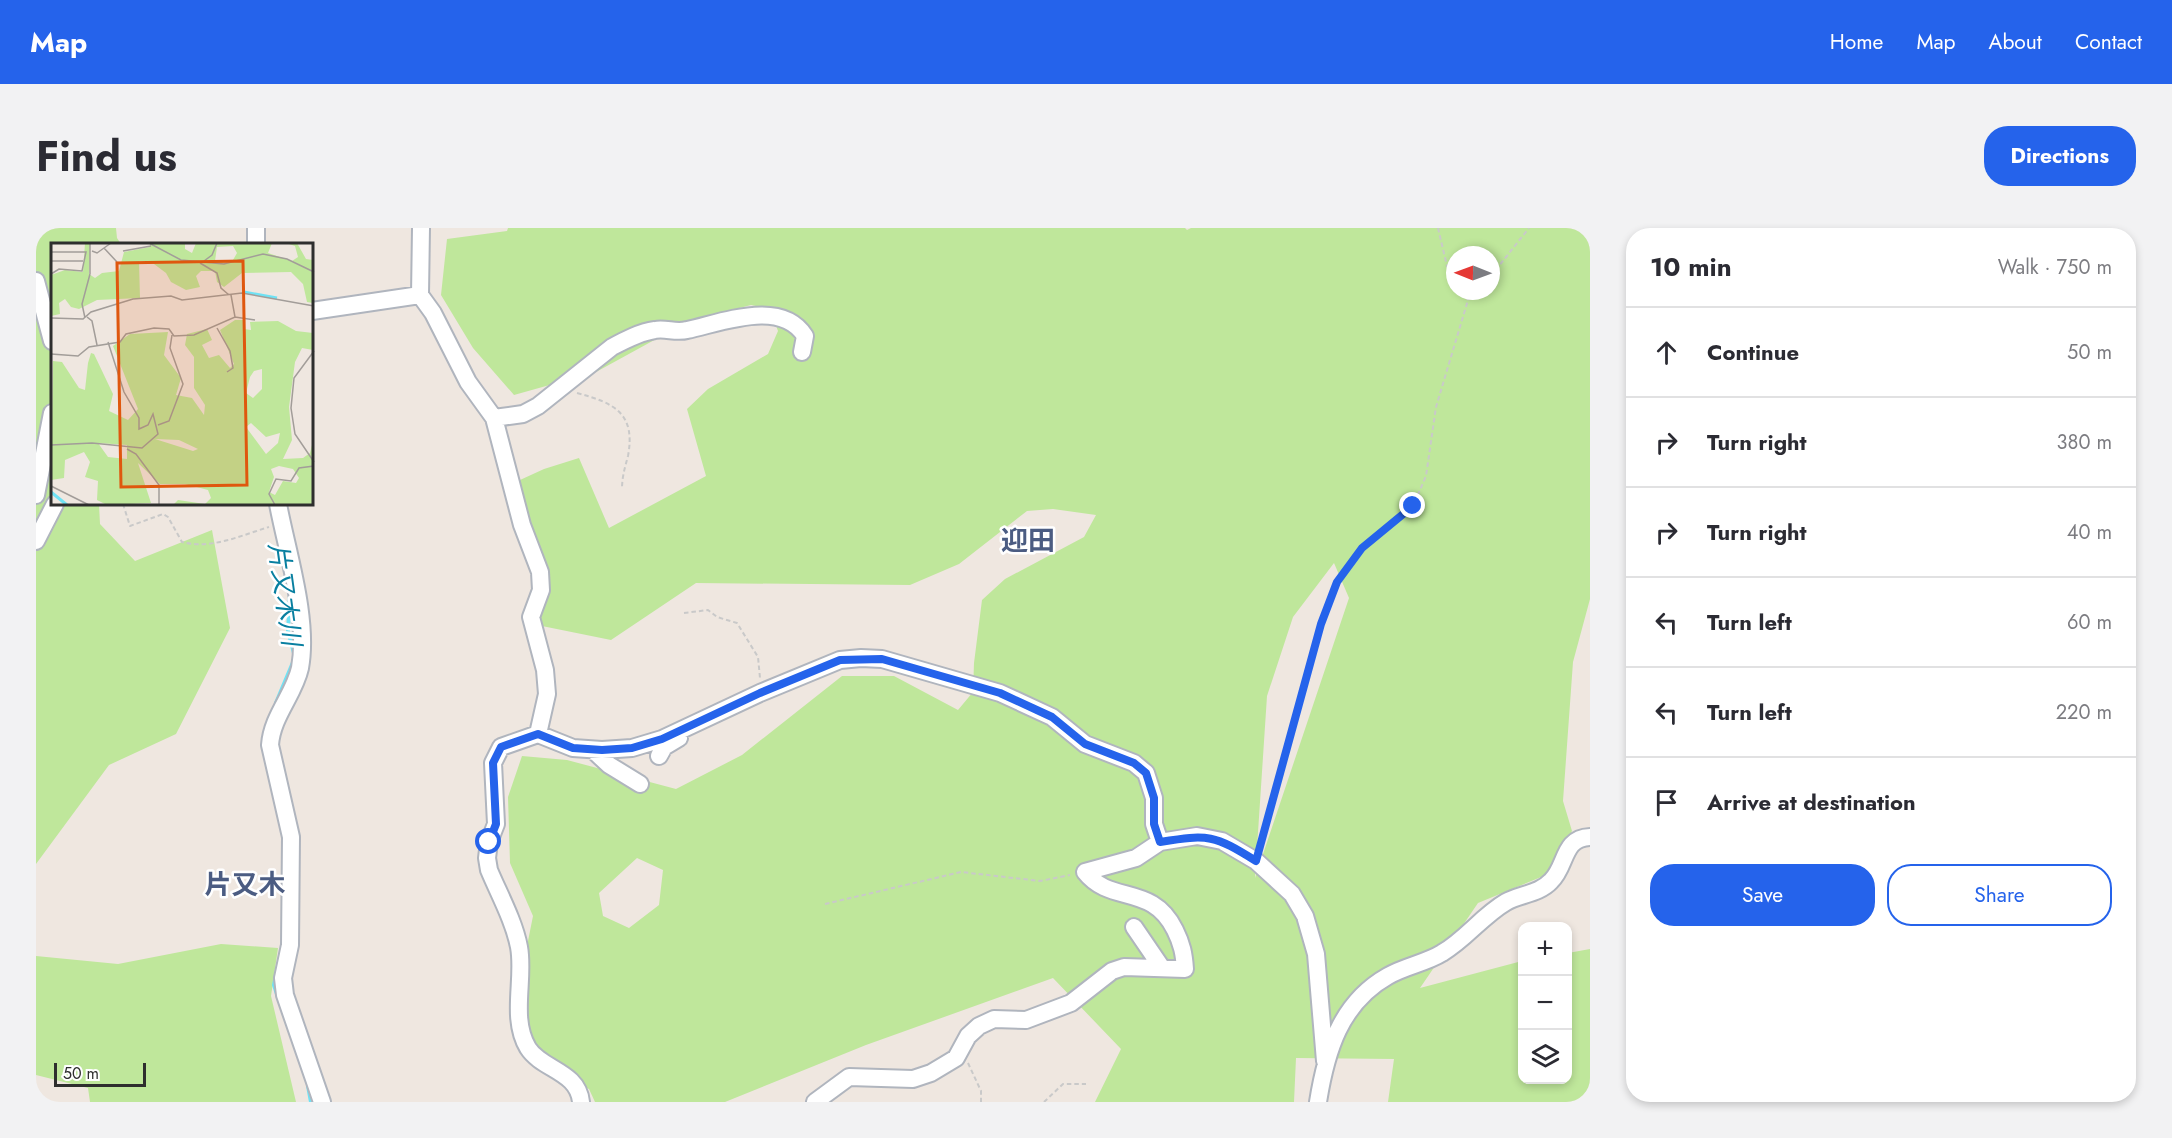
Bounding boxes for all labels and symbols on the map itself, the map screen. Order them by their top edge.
inset map [51,243,314,506]
north arrow [1446,246,1500,300]
route end [1399,492,1425,518]
district label: 迎田 [1001,521,1055,560]
water label: 片又木川 [259,540,311,651]
route start [475,828,501,854]
district label: 片又木 [205,865,286,904]
scale bar [54,1060,146,1088]

